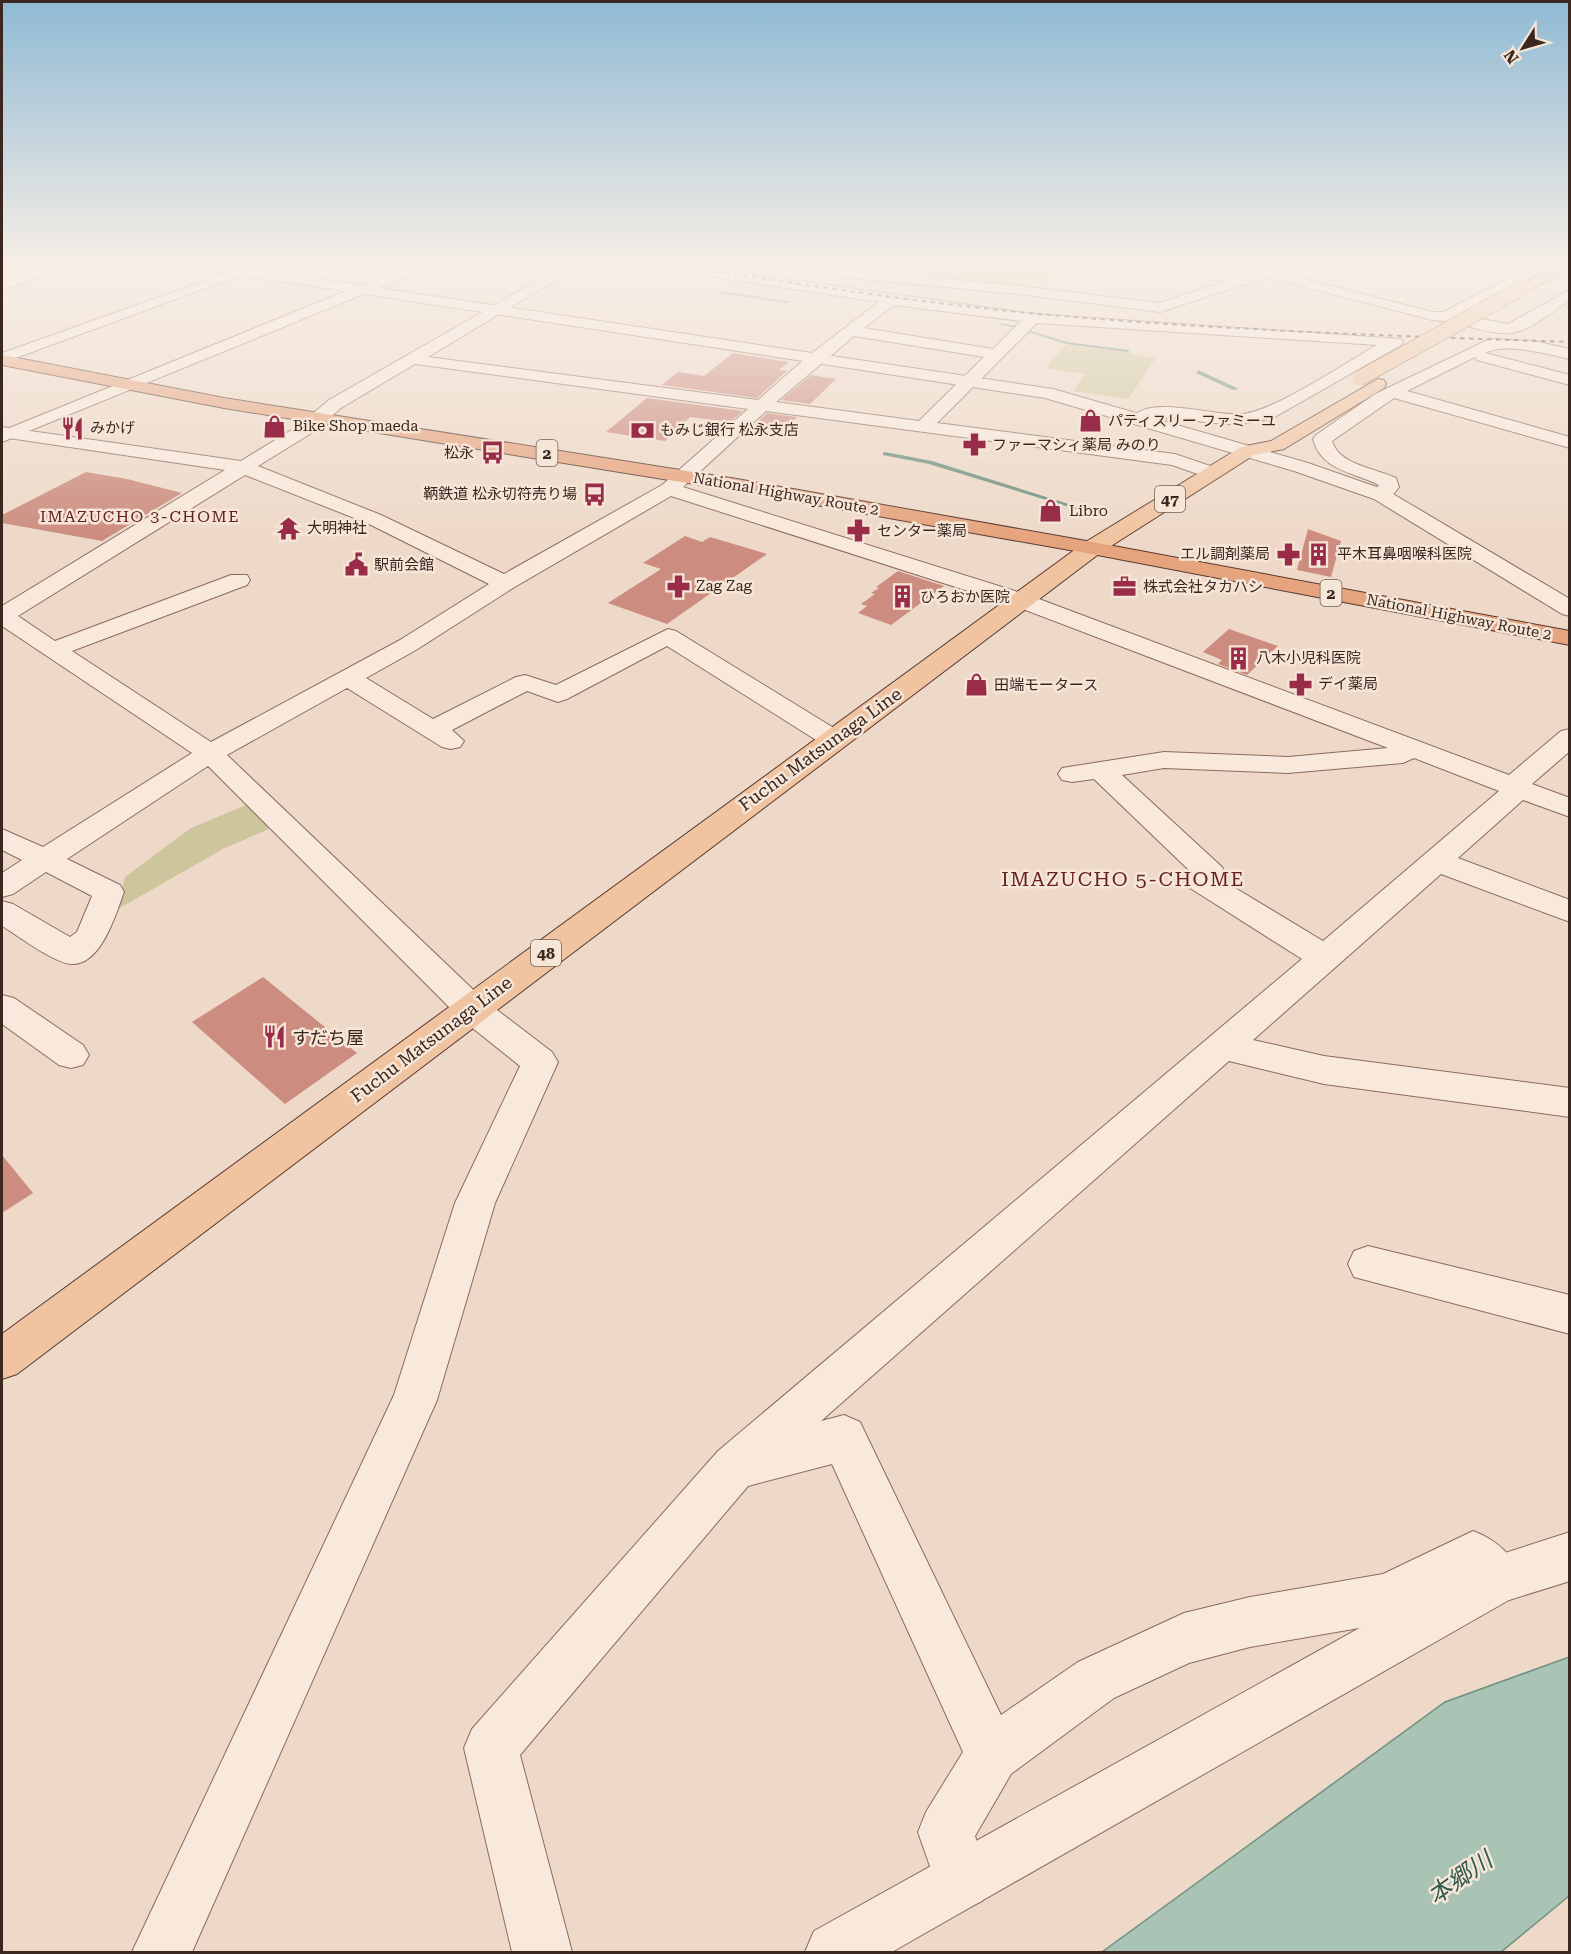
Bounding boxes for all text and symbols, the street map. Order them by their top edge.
north arrow [1493,18,1553,78]
text: N [1500,46,1523,67]
shop icon: パティスリー ファミーユ [1077,408,1103,434]
place label: パティスリー ファミーユ [1108,412,1276,430]
shop icon: Bike Shop maeda [262,413,288,439]
restaurant icon: みかげ [59,415,85,441]
place label: Bike Shop maeda [293,417,418,435]
bank icon: もみじ銀行 松永支店 [629,417,655,443]
place label: みかげ [90,419,135,437]
place label: もみじ銀行 松永支店 [660,421,799,439]
pharmacy icon: ファーマシィ薬局 みのり [961,432,987,458]
place label: ファーマシィ薬局 みのり [992,436,1161,454]
bus stop icon: 松永 [479,440,505,466]
road number: 2 [536,440,558,466]
place label: 松永 [444,444,474,462]
street label: National Highway Route 2 [692,469,880,519]
bus stop icon: 鞆鉄道 松永切符売り場 [582,481,608,507]
place label: 鞆鉄道 松永切符売り場 [423,485,577,503]
road number: 47 [1155,486,1185,512]
shop icon: Libro [1038,498,1064,524]
place label: Libro [1069,502,1108,520]
district label: IMAZUCHO 3-CHOME [40,507,240,526]
temple icon: 大明神社 [276,515,302,541]
pharmacy icon: センター薬局 [846,518,872,544]
place label: 大明神社 [307,519,367,537]
place label: センター薬局 [877,522,967,540]
pharmacy icon: エル調剤薬局 [1275,541,1301,567]
building icon: 平木耳鼻咽喉科医院 [1306,541,1332,567]
place label: エル調剤薬局 [1180,545,1270,563]
place label: 平木耳鼻咽喉科医院 [1337,545,1472,563]
public building icon: 駅前会館 [343,552,369,578]
place label: 駅前会館 [374,556,434,574]
pharmacy icon: Zag Zag [665,573,691,599]
office icon: 株式会社タカハシ [1112,574,1138,600]
place label: Zag Zag [696,577,753,595]
place label: 株式会社タカハシ [1143,578,1263,596]
road number: 2 [1320,580,1342,606]
building icon: ひろおか医院 [889,584,915,610]
place label: ひろおか医院 [920,588,1010,606]
street label: National Highway Route 2 [1365,590,1553,644]
building icon: 八木小児科医院 [1225,645,1251,671]
place label: 八木小児科医院 [1256,649,1361,667]
pharmacy icon: デイ薬局 [1287,671,1313,697]
shop icon: 田端モータース [963,672,989,698]
place label: デイ薬局 [1318,675,1378,693]
place label: 田端モータース [994,676,1098,694]
street label: Fuchu Matsunaga Line [734,683,906,815]
district label: IMAZUCHO 5-CHOME [1001,867,1245,891]
road number: 48 [531,940,561,966]
street label: Fuchu Matsunaga Line [346,971,516,1106]
restaurant icon: すだち屋 [261,1024,287,1050]
place label: すだち屋 [292,1027,364,1048]
water label: 本郷川 [1422,1844,1500,1910]

